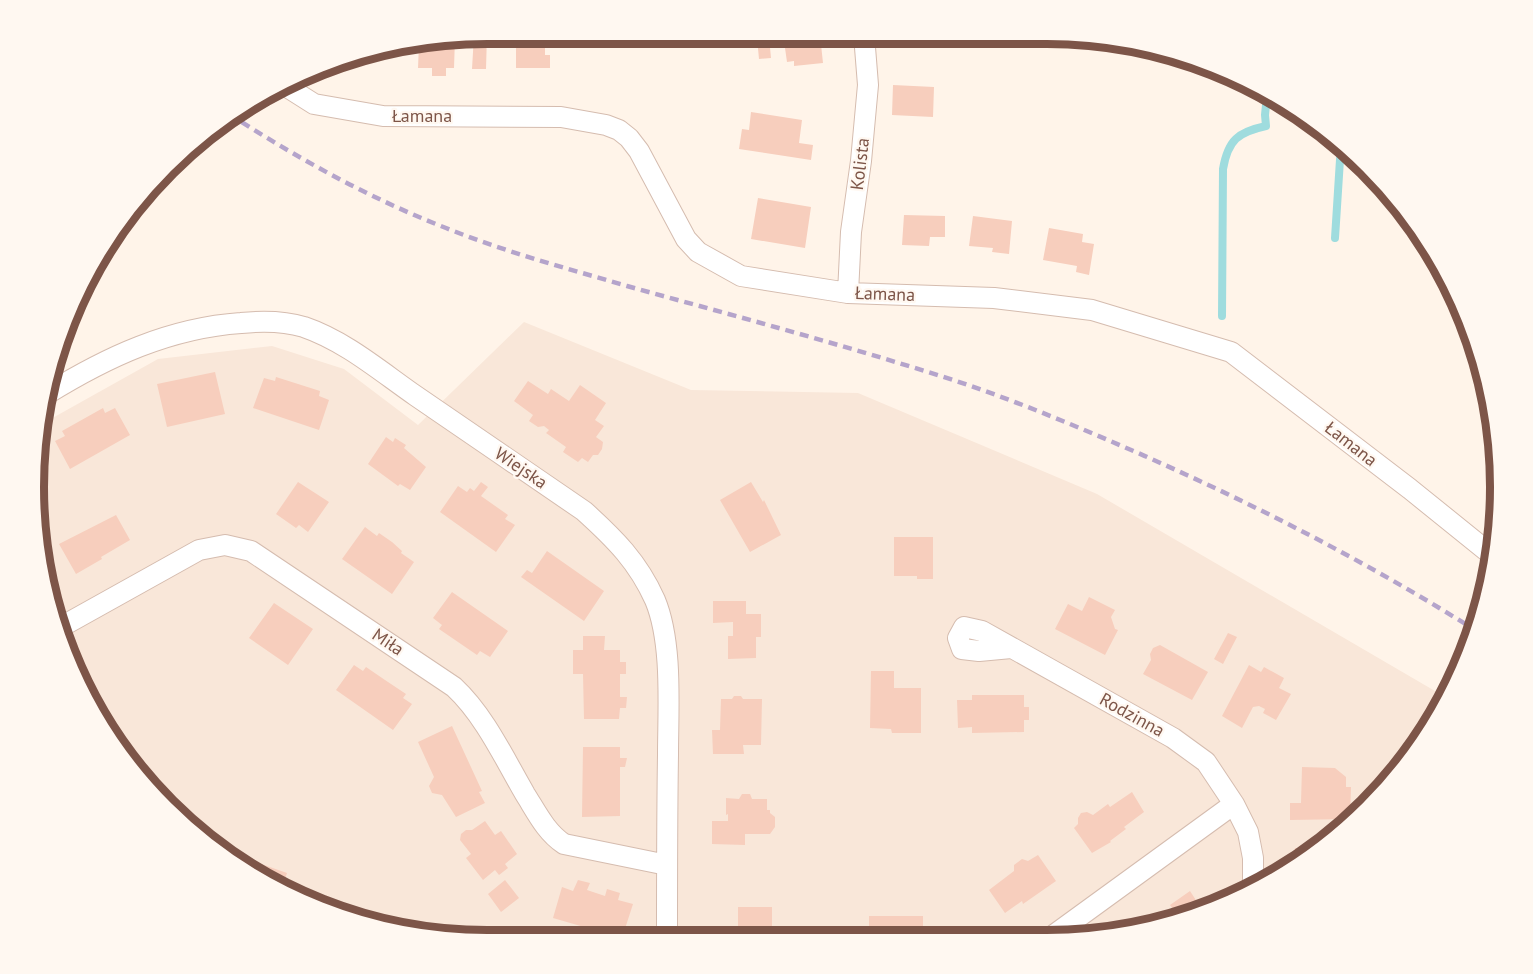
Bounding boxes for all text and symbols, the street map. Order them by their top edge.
street label: Łamana [392,104,452,127]
street label: Kolista [845,137,874,191]
street label: Łamana [855,281,916,306]
street label: Łamana [1321,416,1382,471]
street label: Wiejska [490,442,552,494]
street label: Miła [368,623,408,660]
street label: Rodzinna [1096,687,1169,742]

